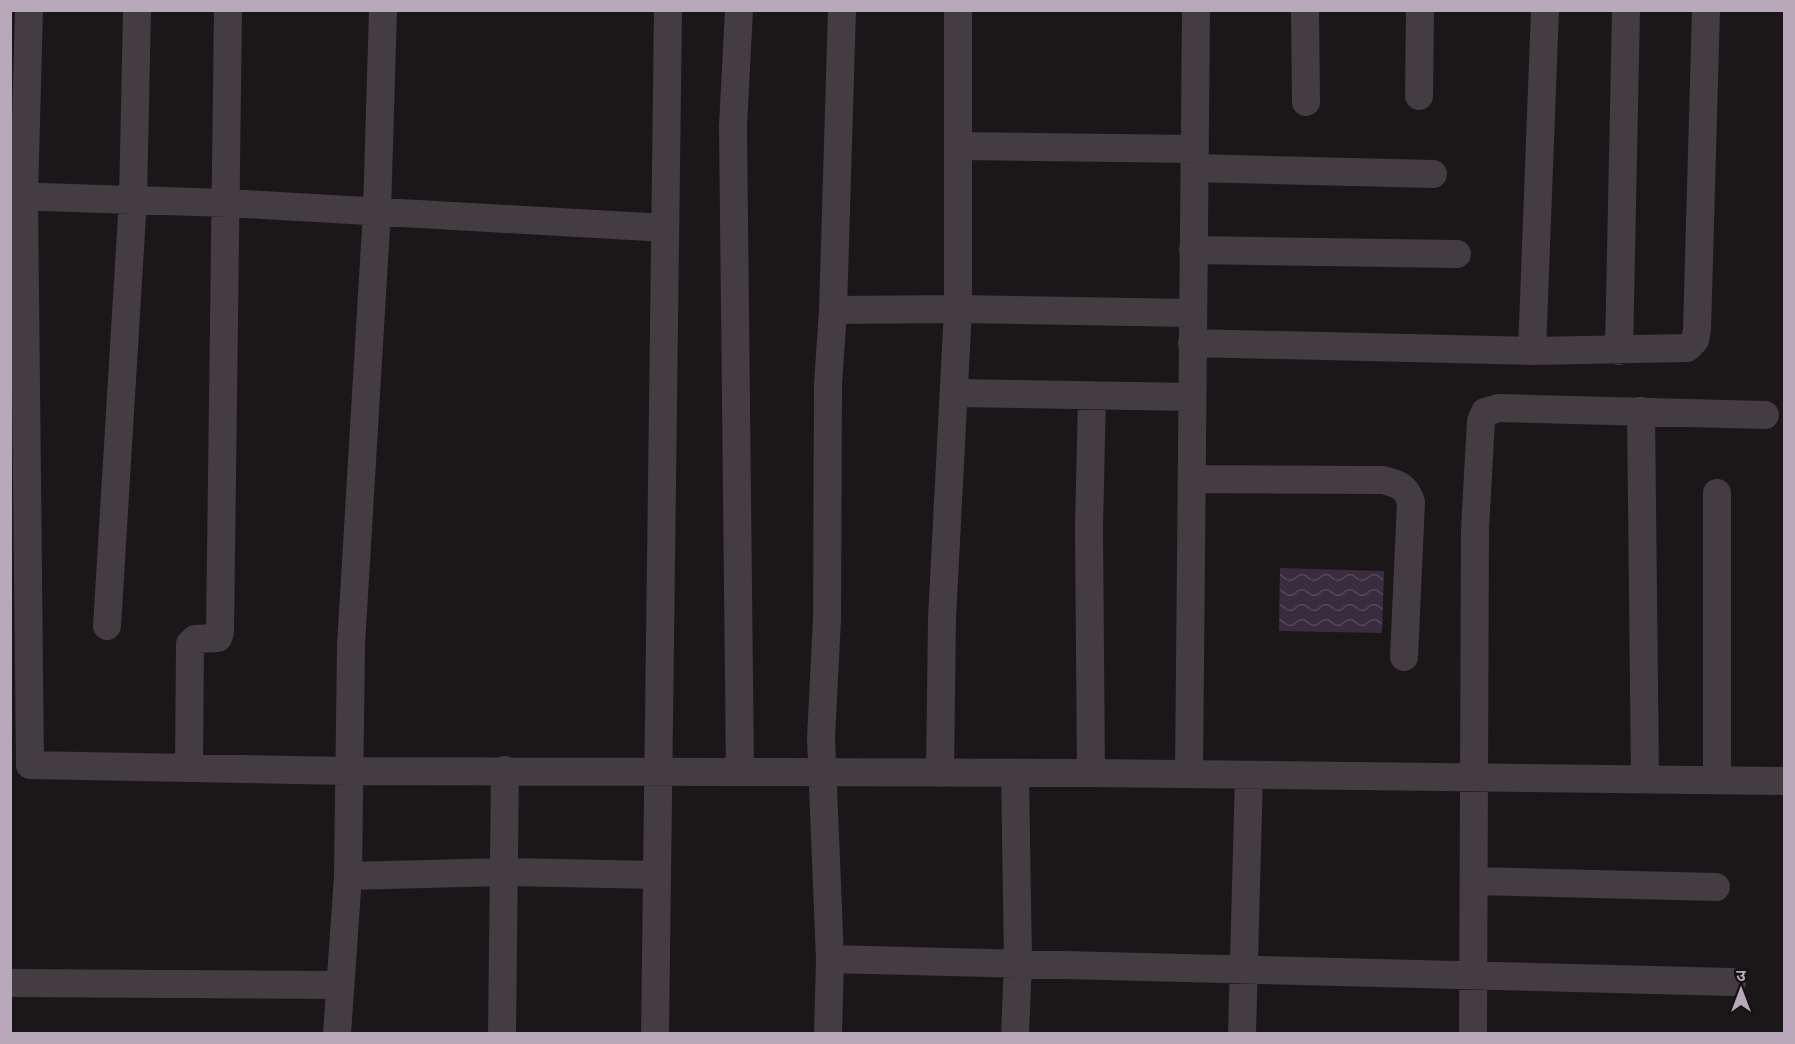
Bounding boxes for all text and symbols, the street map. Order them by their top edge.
north arrow [1711,960,1771,1020]
text: उ [1736,965,1746,985]

